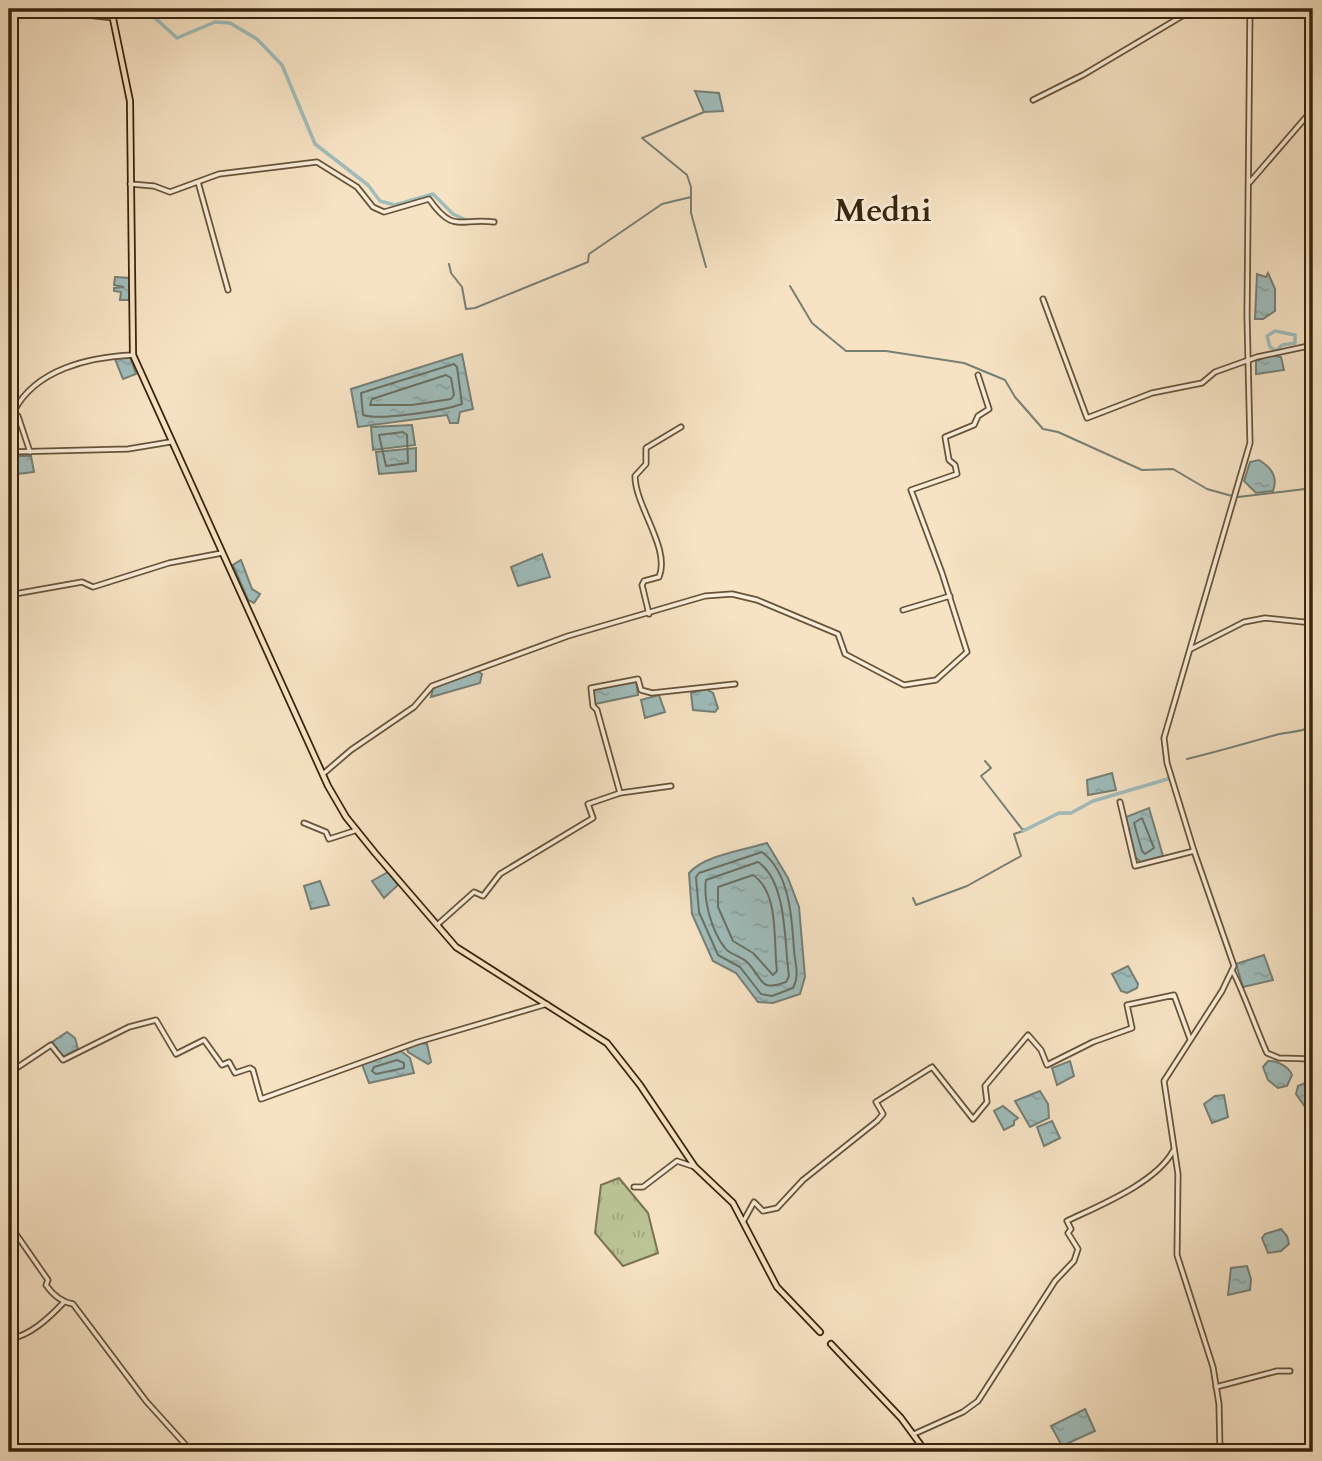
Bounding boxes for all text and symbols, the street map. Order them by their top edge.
district label: Medni [834,188,932,233]

